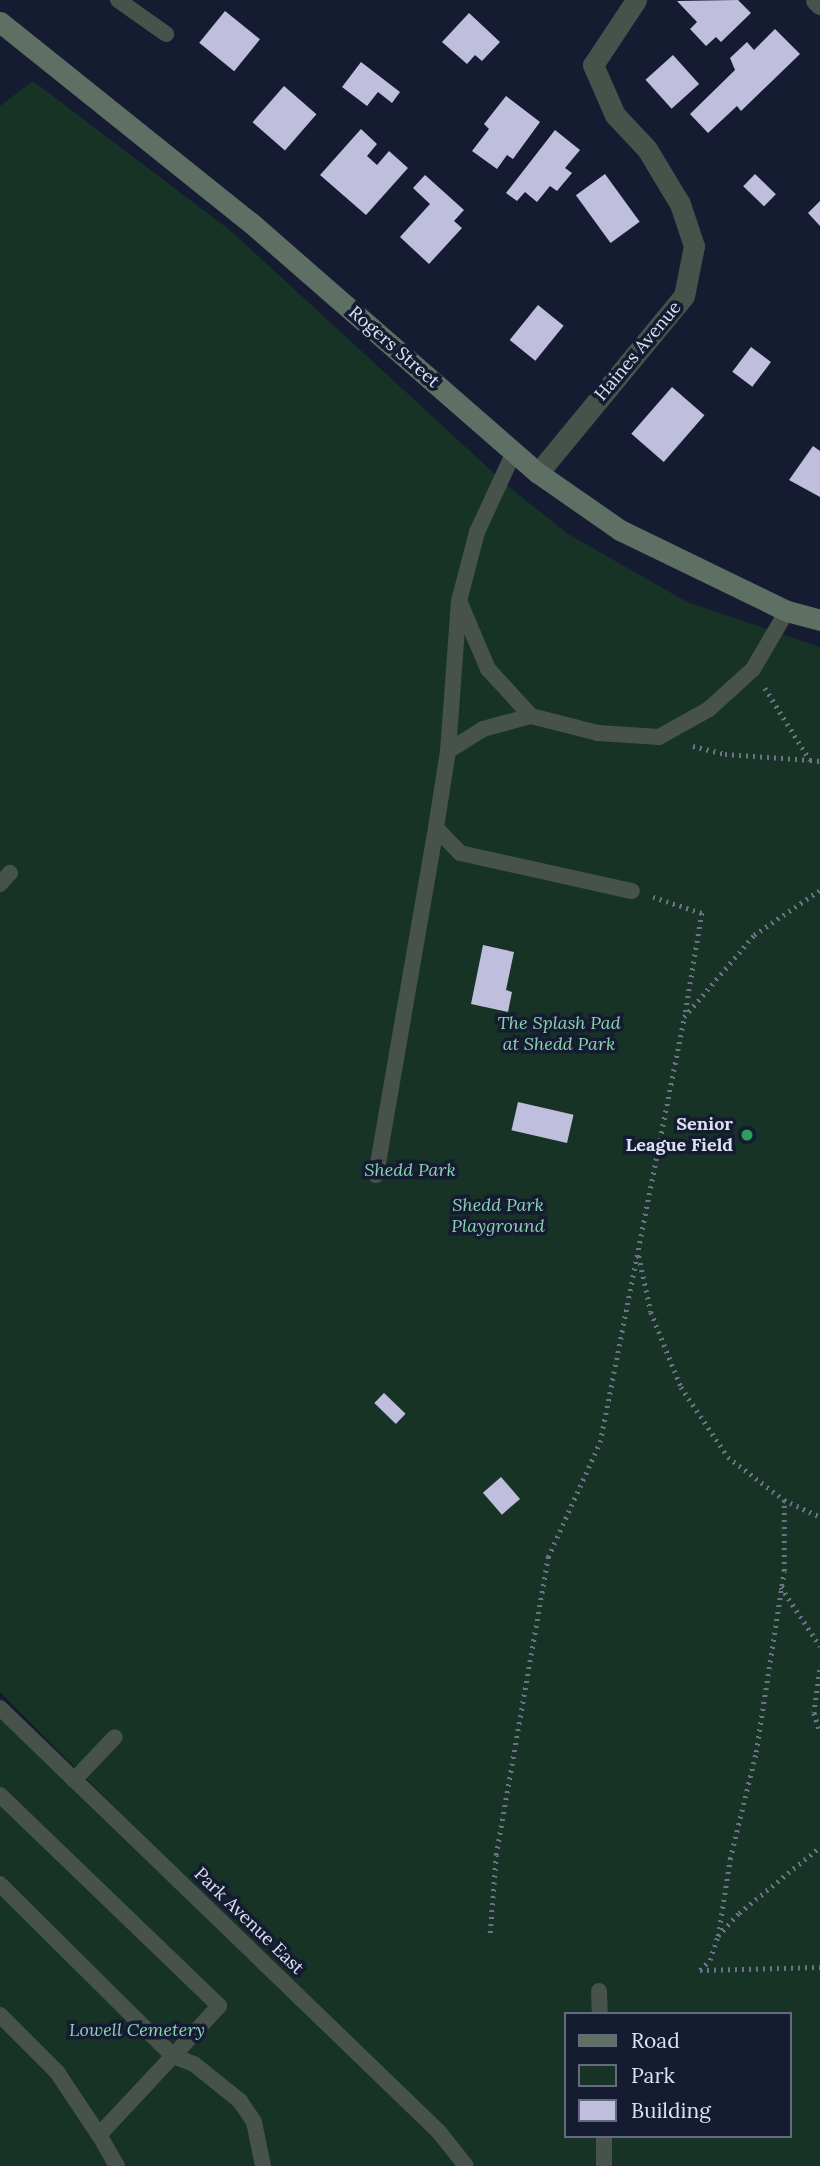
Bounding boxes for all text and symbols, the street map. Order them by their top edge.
street label: Haines Avenue [590,297,686,405]
street label: Rogers Street [344,302,444,392]
park label: The Splash Pad at Shedd Park [497,1013,621,1056]
place label: Senior League Field [625,1114,733,1156]
marker: Senior League Field [739,1127,755,1143]
park label: Shedd Park [364,1159,456,1181]
park label: Shedd Park Playground [451,1195,545,1238]
street label: Park Avenue East [190,1863,308,1979]
legend [564,2012,792,2138]
park label: Lowell Cemetery [69,2019,205,2041]
text: Road [631,2027,680,2054]
text: Park [631,2062,675,2089]
text: Building [631,2097,711,2124]

